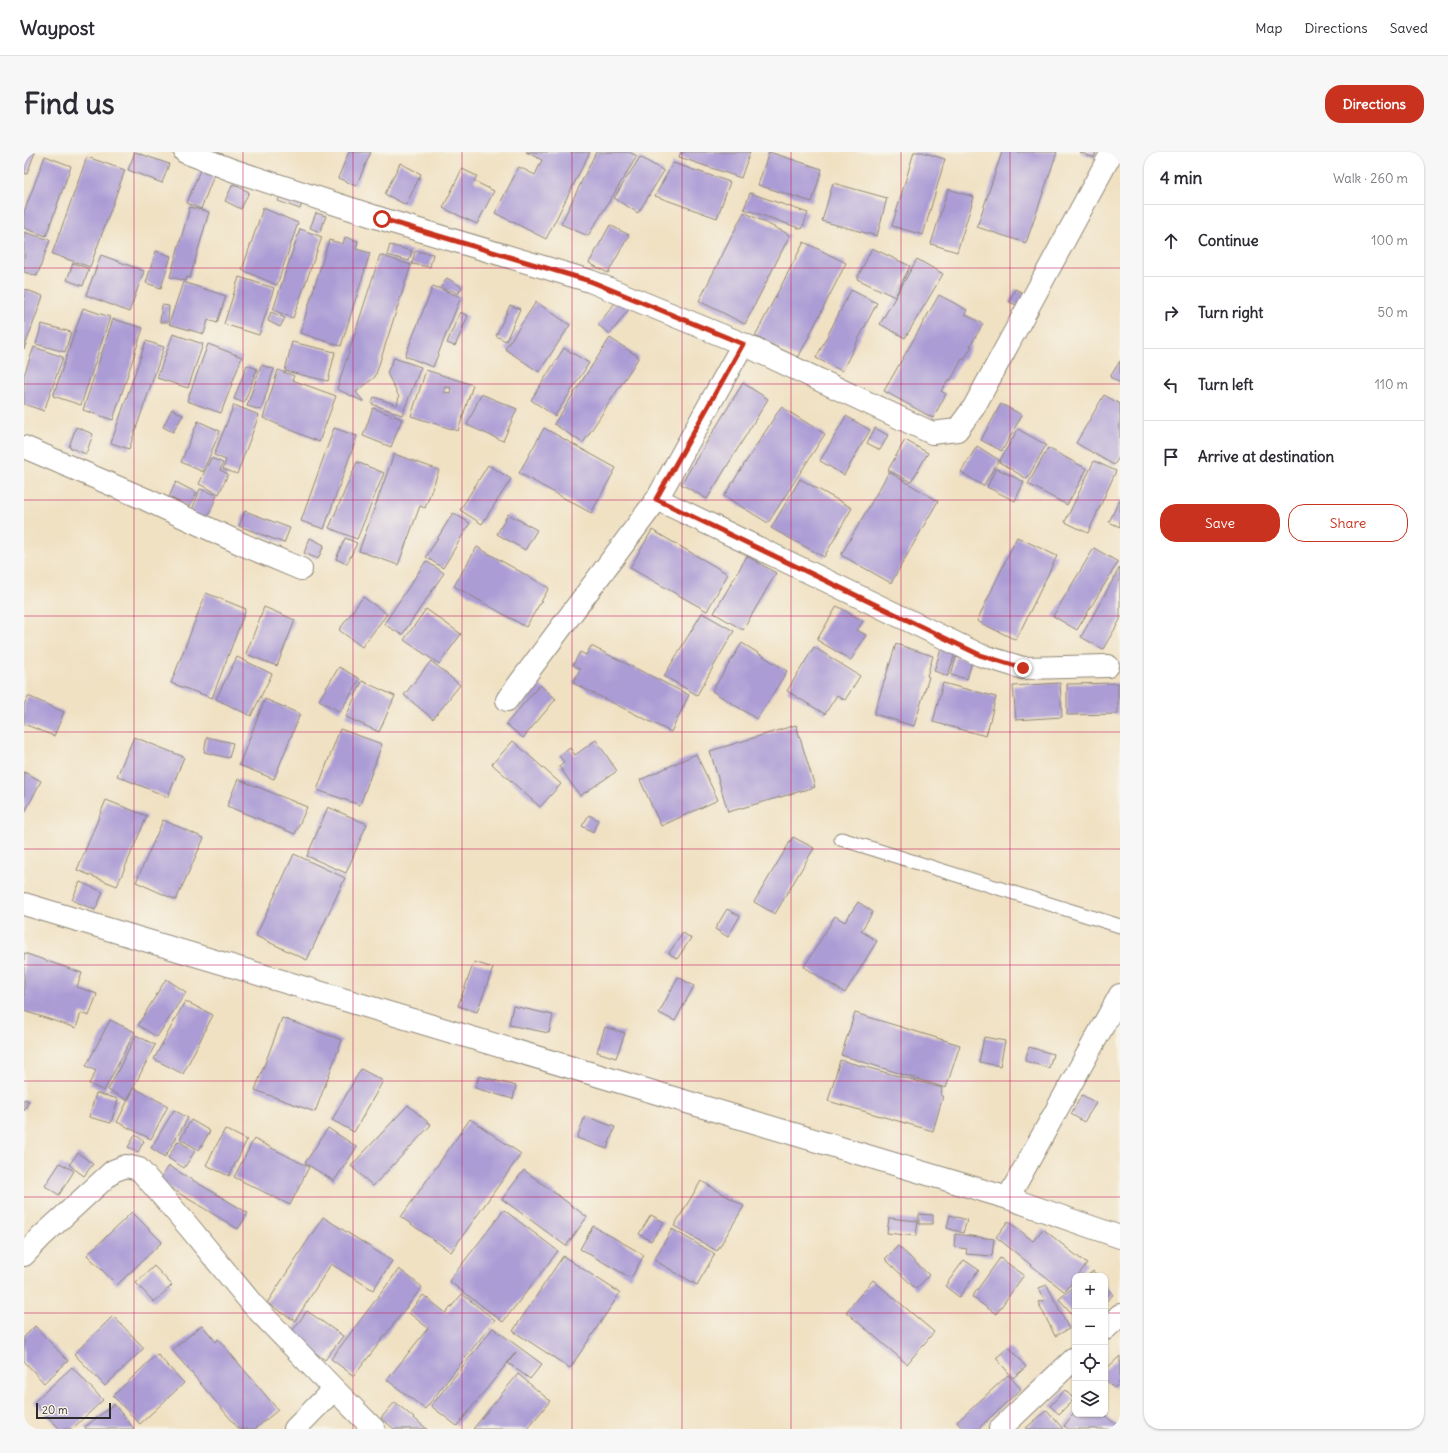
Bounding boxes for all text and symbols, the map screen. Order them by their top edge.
text: Waypost [20,16,95,40]
text: Map [1255,19,1282,37]
text: Directions [1304,19,1368,37]
text: Saved [1390,19,1428,37]
button: Directions [1325,85,1424,123]
text: Find us [24,86,115,122]
text: 4 min [1160,167,1202,189]
text: Walk · 260 m [1333,170,1408,187]
route start [373,210,391,228]
icon: ahead [1160,230,1182,252]
text: Continue [1198,231,1259,250]
text: 100 m [1371,232,1408,249]
icon: right [1160,302,1182,324]
text: Turn right [1198,303,1263,322]
text: 50 m [1377,304,1408,321]
icon: left [1160,374,1182,396]
text: Turn left [1198,375,1253,394]
text: 110 m [1375,376,1408,393]
icon: arrive [1160,446,1182,468]
text: Arrive at destination [1198,447,1334,466]
button: Save [1160,504,1280,542]
button: Share [1288,504,1408,542]
route end [1014,659,1032,677]
map controls [1072,1273,1108,1417]
button: + [1072,1273,1108,1309]
button: − [1072,1309,1108,1345]
button: locate [1072,1345,1108,1381]
button: layers [1072,1381,1108,1417]
scale bar [36,1401,111,1420]
text: 20 m [42,1403,68,1417]

